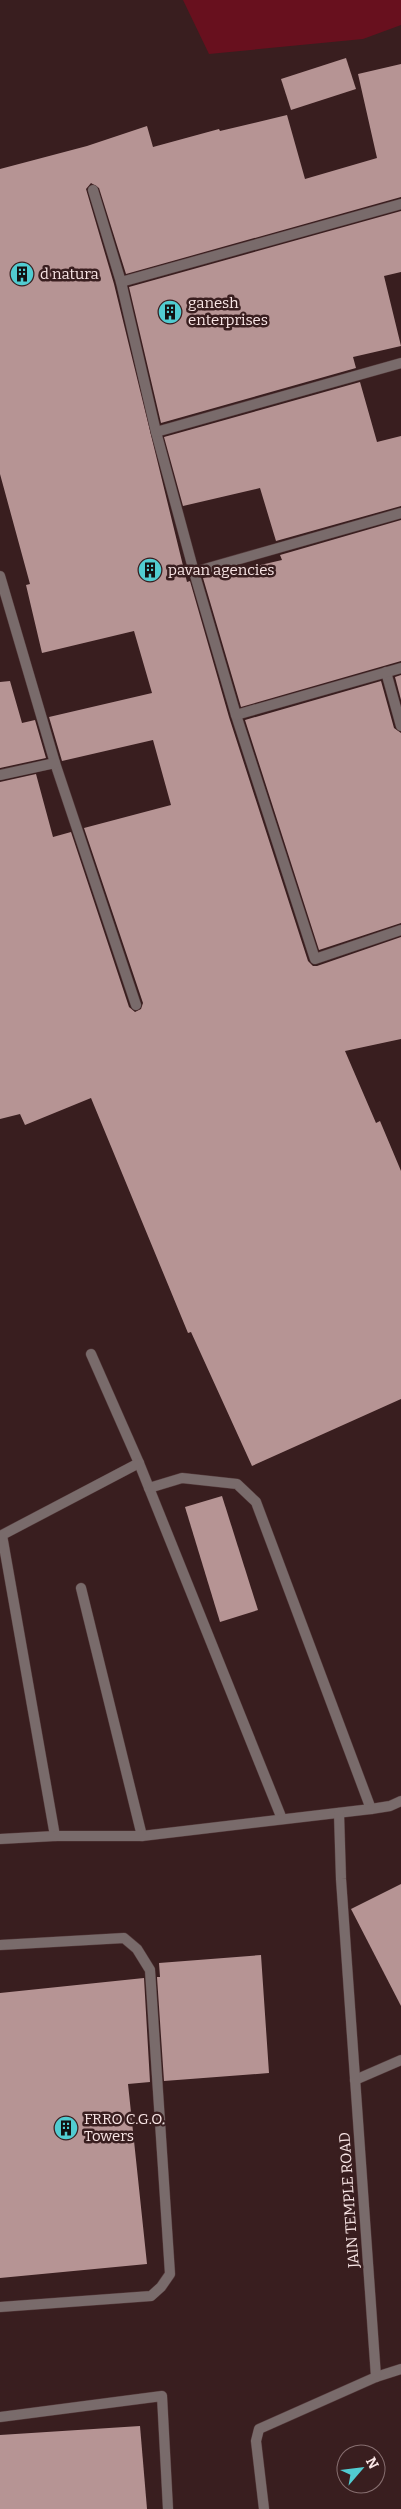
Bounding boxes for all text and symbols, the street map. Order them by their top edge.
building icon: d natura [9,261,35,287]
place label: d natura [40,265,99,283]
place label: ganesh enterprises [188,294,268,329]
building icon: ganesh enterprises [157,299,183,325]
building icon: pavan agencies [137,557,163,583]
place label: pavan agencies [168,561,275,579]
place label: FRRO C.G.O. Towers [84,2110,165,2145]
building icon: FRRO C.G.O. Towers [53,2115,79,2141]
street label: JAIN TEMPLE ROAD [335,2131,363,2270]
north arrow [336,2444,386,2494]
text: N [362,2454,382,2472]

